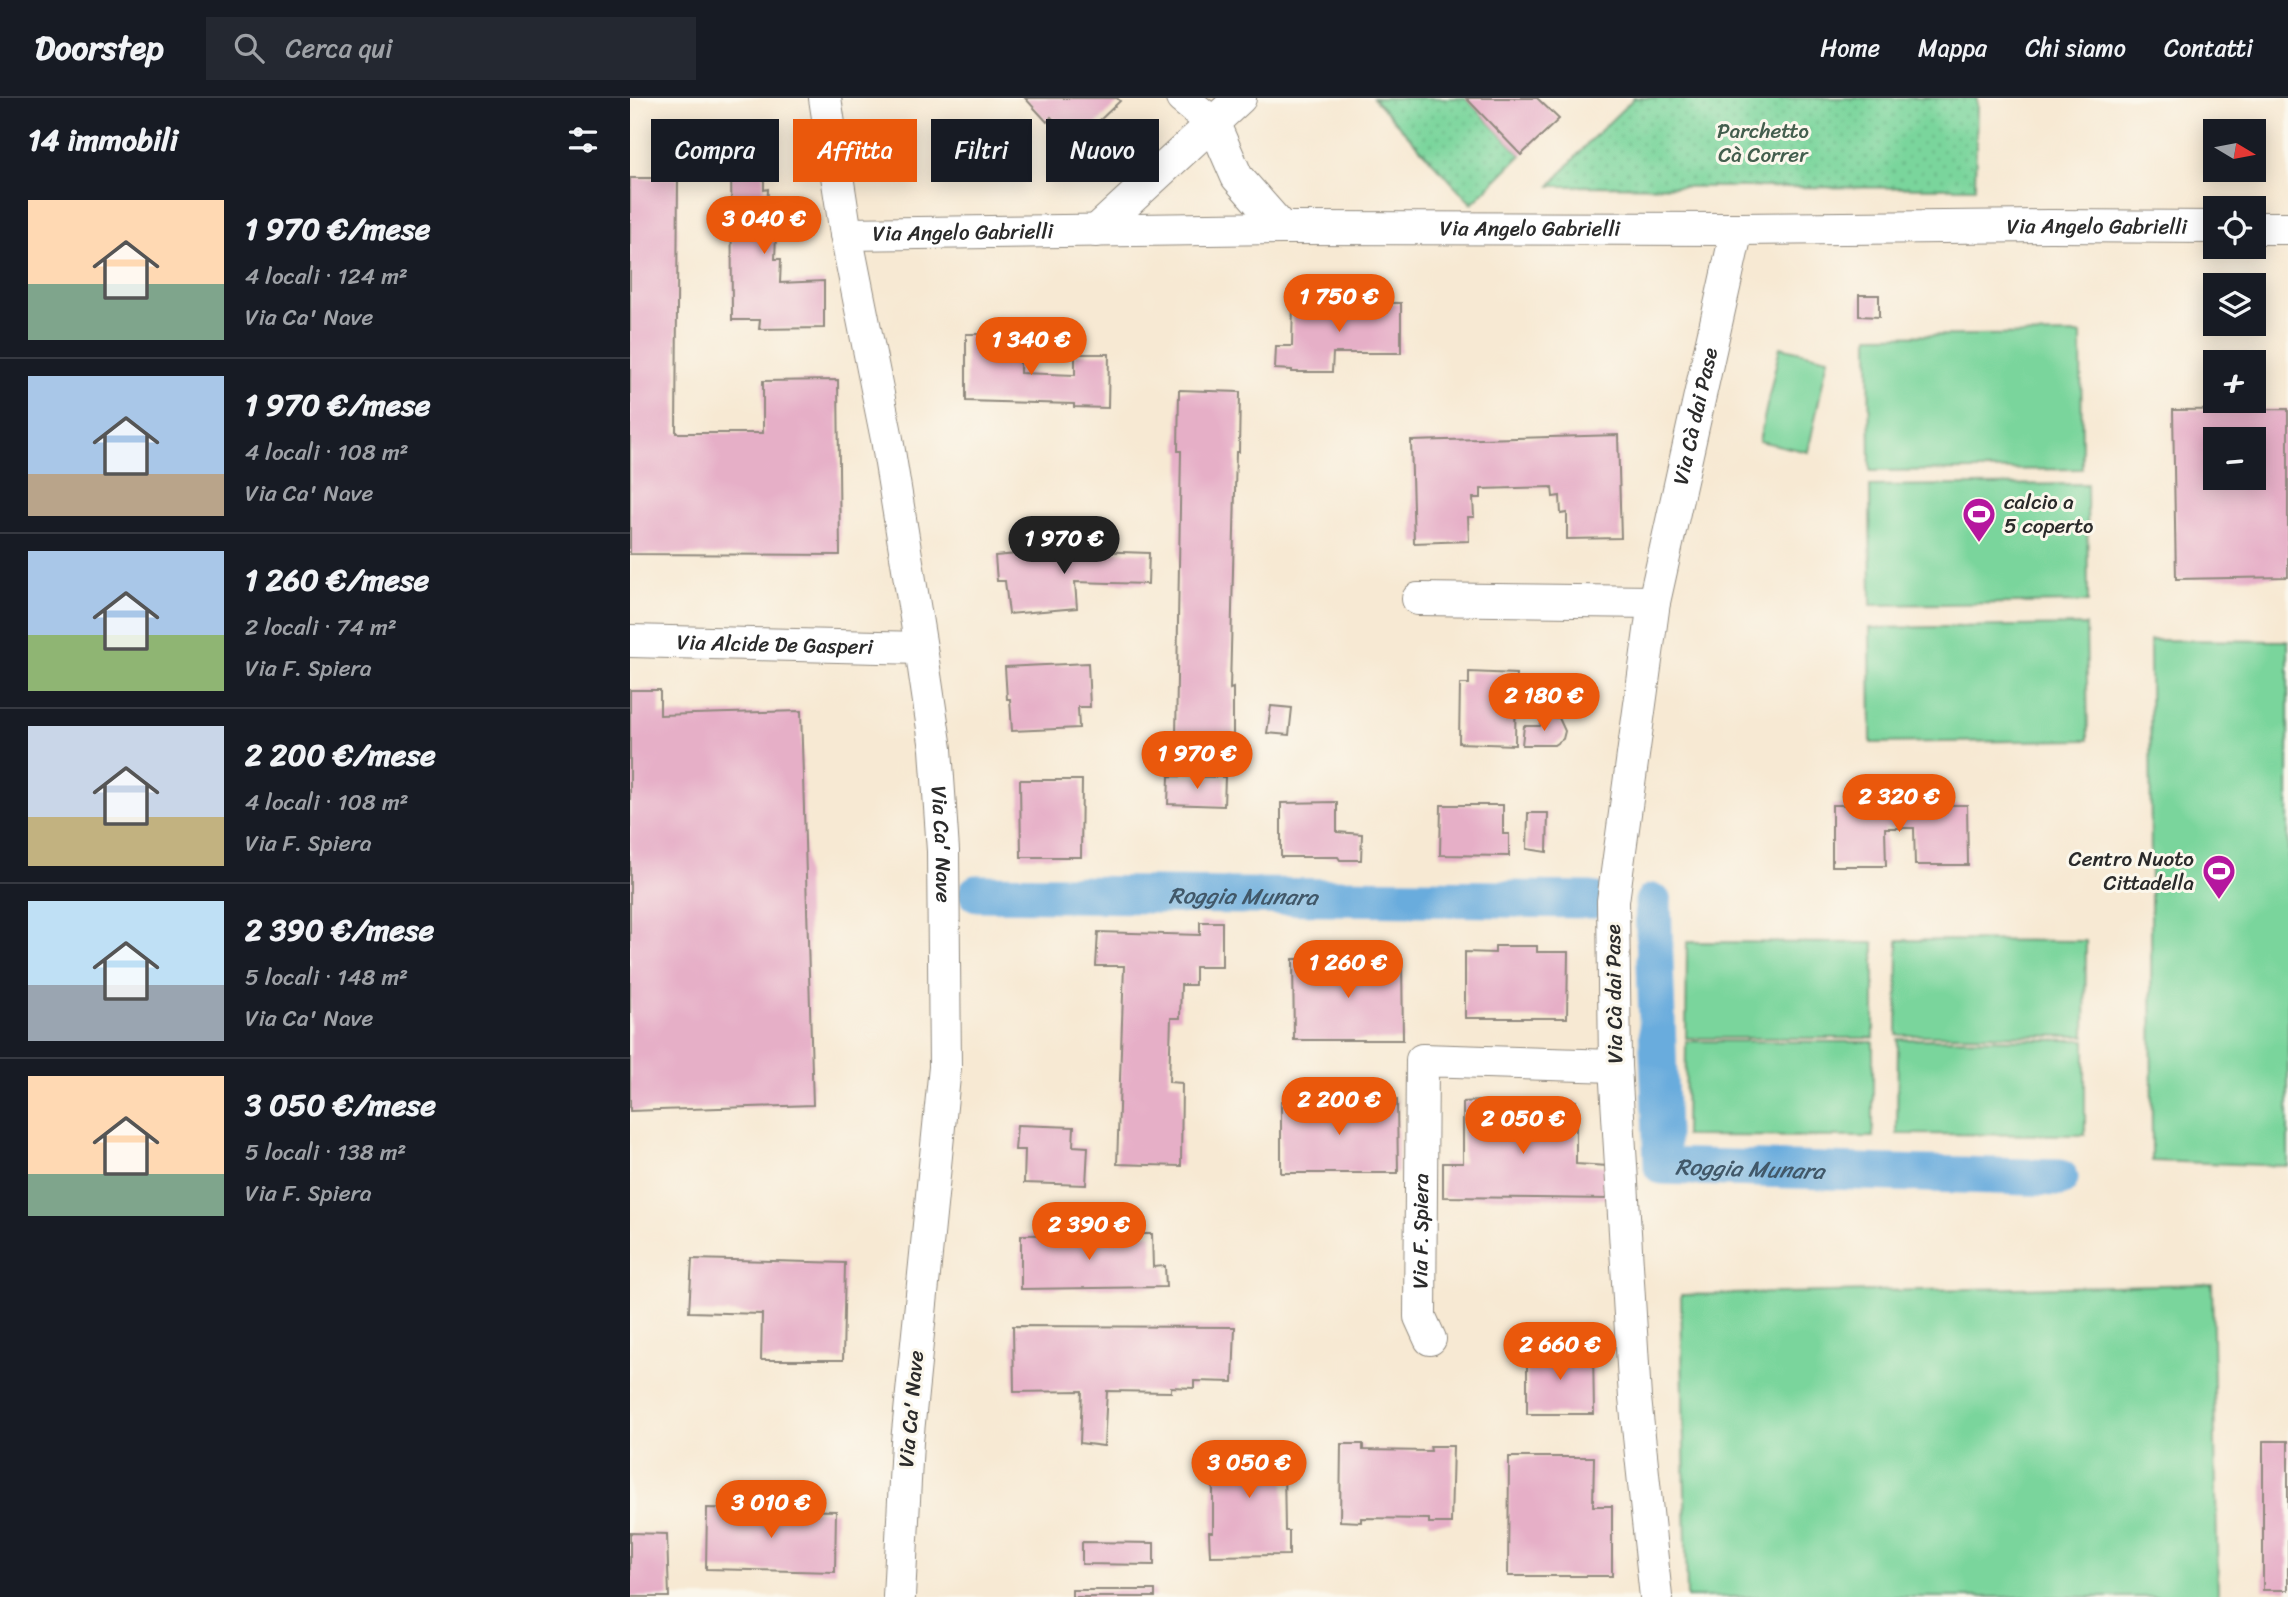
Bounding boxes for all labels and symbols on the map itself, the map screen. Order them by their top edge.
park label: Parchetto Cà Correr [1717,112,1809,174]
north arrow [2203,119,2266,182]
pin: 3 040 € [699,197,829,256]
street label: Via Angelo Gabrielli [2007,207,2188,246]
street label: Via Angelo Gabrielli [1440,209,1621,248]
street label: Via Angelo Gabrielli [873,212,1055,253]
pin: 1 750 € [1274,274,1404,334]
pin: 1 340 € [966,317,1096,377]
street label: Via Cà dai Pase [1662,344,1729,488]
place label: calcio a 5 coperto [2004,483,2094,545]
sports icon: calcio a 5 coperto [1960,495,1998,544]
pin: 1 970 € [999,517,1129,576]
street label: Via Alcide De Gasperi [676,623,875,666]
pin: 2 180 € [1479,674,1609,733]
pin: 1 970 € [1132,732,1262,791]
pin: 2 320 € [1834,774,1964,834]
street label: Via Ca' Nave [920,784,962,903]
place label: Centro Nuoto Cittadella [2069,840,2194,902]
sports icon: Centro Nuoto Cittadella [2200,852,2238,901]
water label: Roggia Munara [1168,875,1320,918]
street label: Via Cà dai Pase [1594,924,1634,1064]
pin: 1 260 € [1283,940,1413,1000]
pin: 2 200 € [1274,1077,1404,1137]
pin: 2 050 € [1458,1096,1588,1156]
water label: Roggia Munara [1675,1146,1827,1192]
street label: Via F. Spiera [1401,1173,1440,1289]
pin: 2 390 € [1024,1202,1154,1262]
pin: 2 660 € [1495,1322,1625,1382]
street label: Via Ca' Nave [887,1349,935,1469]
pin: 3 050 € [1184,1440,1314,1500]
pin: 3 010 € [706,1480,836,1540]

